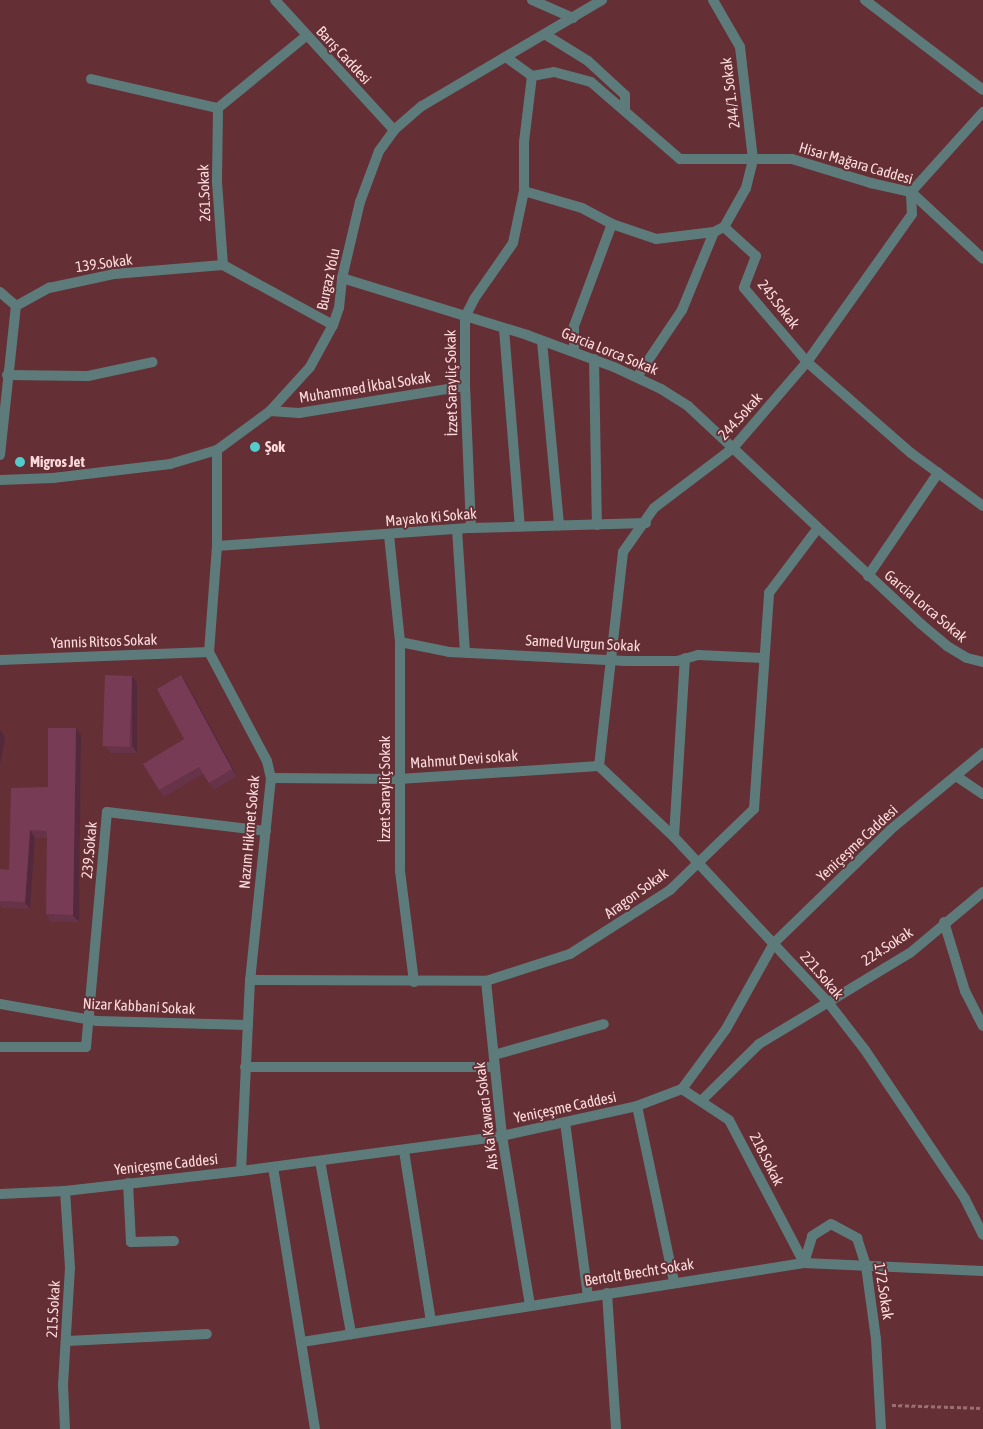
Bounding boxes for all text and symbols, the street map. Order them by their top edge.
street label: Barış Caddesi [313,22,375,88]
street label: 244/1. Sokak [717,56,743,130]
street label: Hisar Mağara Caddesi [797,138,915,188]
street label: 261.Sokak [194,164,214,222]
street label: Burgaz Yolu [313,246,343,312]
street label: 139.Sokak [74,250,134,276]
street label: 245.Sokak [754,276,804,332]
street label: Garcia Lorca Sokak [559,323,661,379]
street label: İzzet Sarayliç Sokak [441,329,461,437]
street label: Muhammed İkbal Sokak [298,368,432,406]
street label: 244.Sokak [714,389,766,443]
place label: Şok [265,438,285,456]
marker: Şok [249,441,261,453]
place label: Migros Jet [30,453,85,471]
marker: Migros Jet [14,456,26,468]
street label: Mayako Ki Sokak [384,504,478,530]
street label: Garcia Lorca Sokak [881,566,971,646]
street label: Yannis Ritsos Sokak [50,630,158,652]
street label: Samed Vurgun Sokak [525,631,641,655]
street label: İzzet Sarayliç Sokak [376,736,394,842]
street label: Mahmut Devi sokak [410,746,518,772]
street label: Nazım Hikmet Sokak [235,775,263,889]
street label: Yeniçeşme Caddesi [813,801,901,885]
street label: 239.Sokak [78,821,100,879]
street label: Aragon Sokak [601,864,671,922]
street label: 224.Sokak [858,923,916,969]
street label: 221.Sokak [796,947,848,1003]
street label: Nizar Kabbani Sokak [82,994,196,1018]
street label: Ais Ka Kawacı Sokak [470,1061,502,1171]
street label: Yeniçeşme Caddesi [512,1087,618,1127]
street label: 218.Sokak [746,1129,788,1189]
street label: Yeniçeşme Caddesi [113,1150,219,1178]
street label: Bertolt Brecht Sokak [583,1254,695,1290]
street label: 172.Sokak [871,1261,897,1321]
street label: 215.Sokak [43,1280,63,1338]

